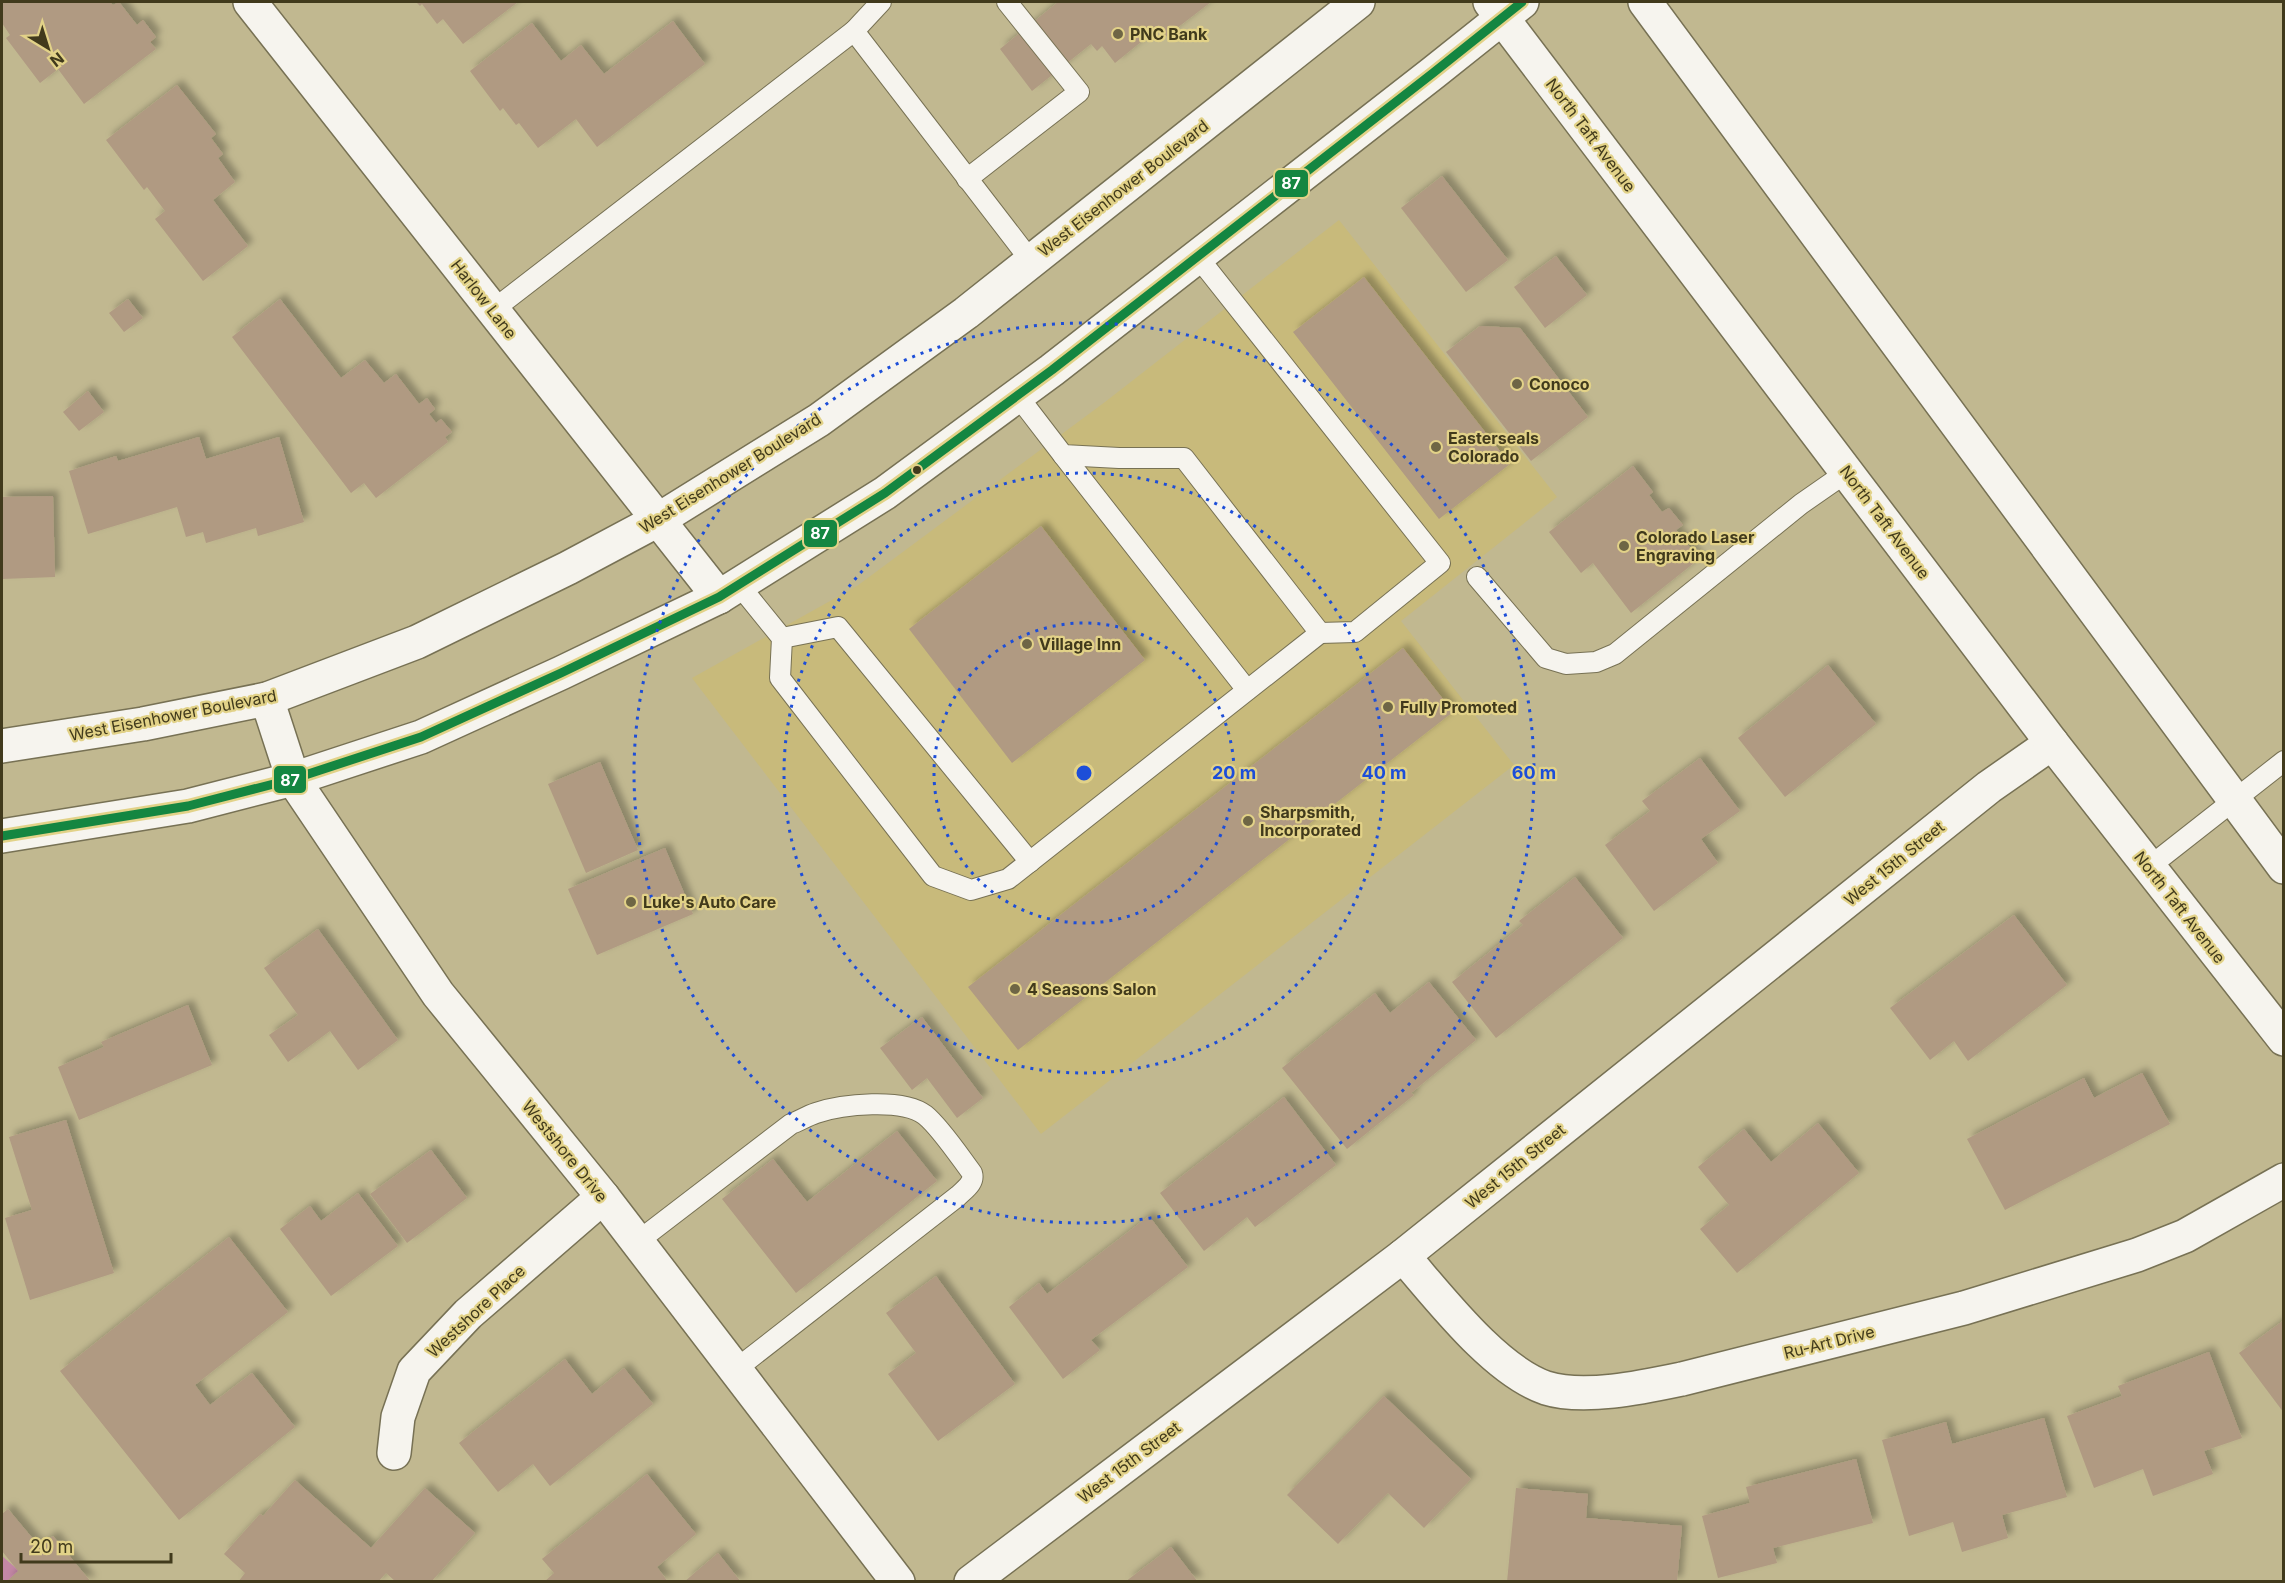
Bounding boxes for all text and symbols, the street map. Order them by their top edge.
north arrow [18,18,78,78]
place label: PNC Bank [1130,24,1208,44]
marker: PNC Bank [1111,27,1125,41]
text: N [46,48,68,71]
street label: North Taft Avenue [1542,74,1640,196]
street label: West Eisenhower Boulevard [1034,115,1212,261]
line badge: 87 [1274,169,1309,198]
text: 87 [1281,173,1301,193]
street label: Harlow Lane [447,256,521,342]
place label: Conoco [1529,374,1590,394]
marker: Conoco [1510,377,1524,391]
street label: West Eisenhower Boulevard [635,409,825,537]
place label: Easterseals Colorado [1448,428,1539,466]
marker: Easterseals Colorado [1429,440,1443,454]
street label: North Taft Avenue [1836,461,1934,583]
unlabelled marker [911,464,923,476]
line badge: 87 [803,519,838,548]
text: 87 [810,523,830,543]
place label: Colorado Laser Engraving [1636,527,1755,565]
marker: Colorado Laser Engraving [1617,539,1631,553]
place label: Village Inn [1039,634,1121,654]
marker: Village Inn [1020,637,1034,651]
street label: West Eisenhower Boulevard [68,685,278,745]
place label: Fully Promoted [1400,697,1517,717]
marker: Fully Promoted [1381,700,1395,714]
text: 20 m [1212,762,1256,783]
text: 40 m [1362,762,1407,783]
text: 60 m [1512,762,1556,783]
centre of rings [1074,763,1094,783]
line badge: 87 [273,765,307,794]
text: 87 [280,770,300,790]
place label: Sharpsmith, Incorporated [1260,802,1361,840]
marker: Sharpsmith, Incorporated [1241,814,1255,828]
street label: West 15th Street [1840,817,1948,909]
street label: North Taft Avenue [2130,847,2230,967]
place label: Luke's Auto Care [643,892,776,912]
marker: Luke's Auto Care [624,895,638,909]
place label: 4 Seasons Salon [1027,979,1156,999]
marker: 4 Seasons Salon [1008,982,1022,996]
street label: Westshore Drive [518,1096,612,1206]
street label: West 15th Street [1461,1120,1569,1212]
street label: Westshore Place [423,1261,529,1361]
street label: Ru-Art Drive [1782,1321,1876,1363]
street label: West 15th Street [1074,1417,1184,1507]
scale bar [21,1526,171,1564]
text: 20 m [30,1536,73,1557]

